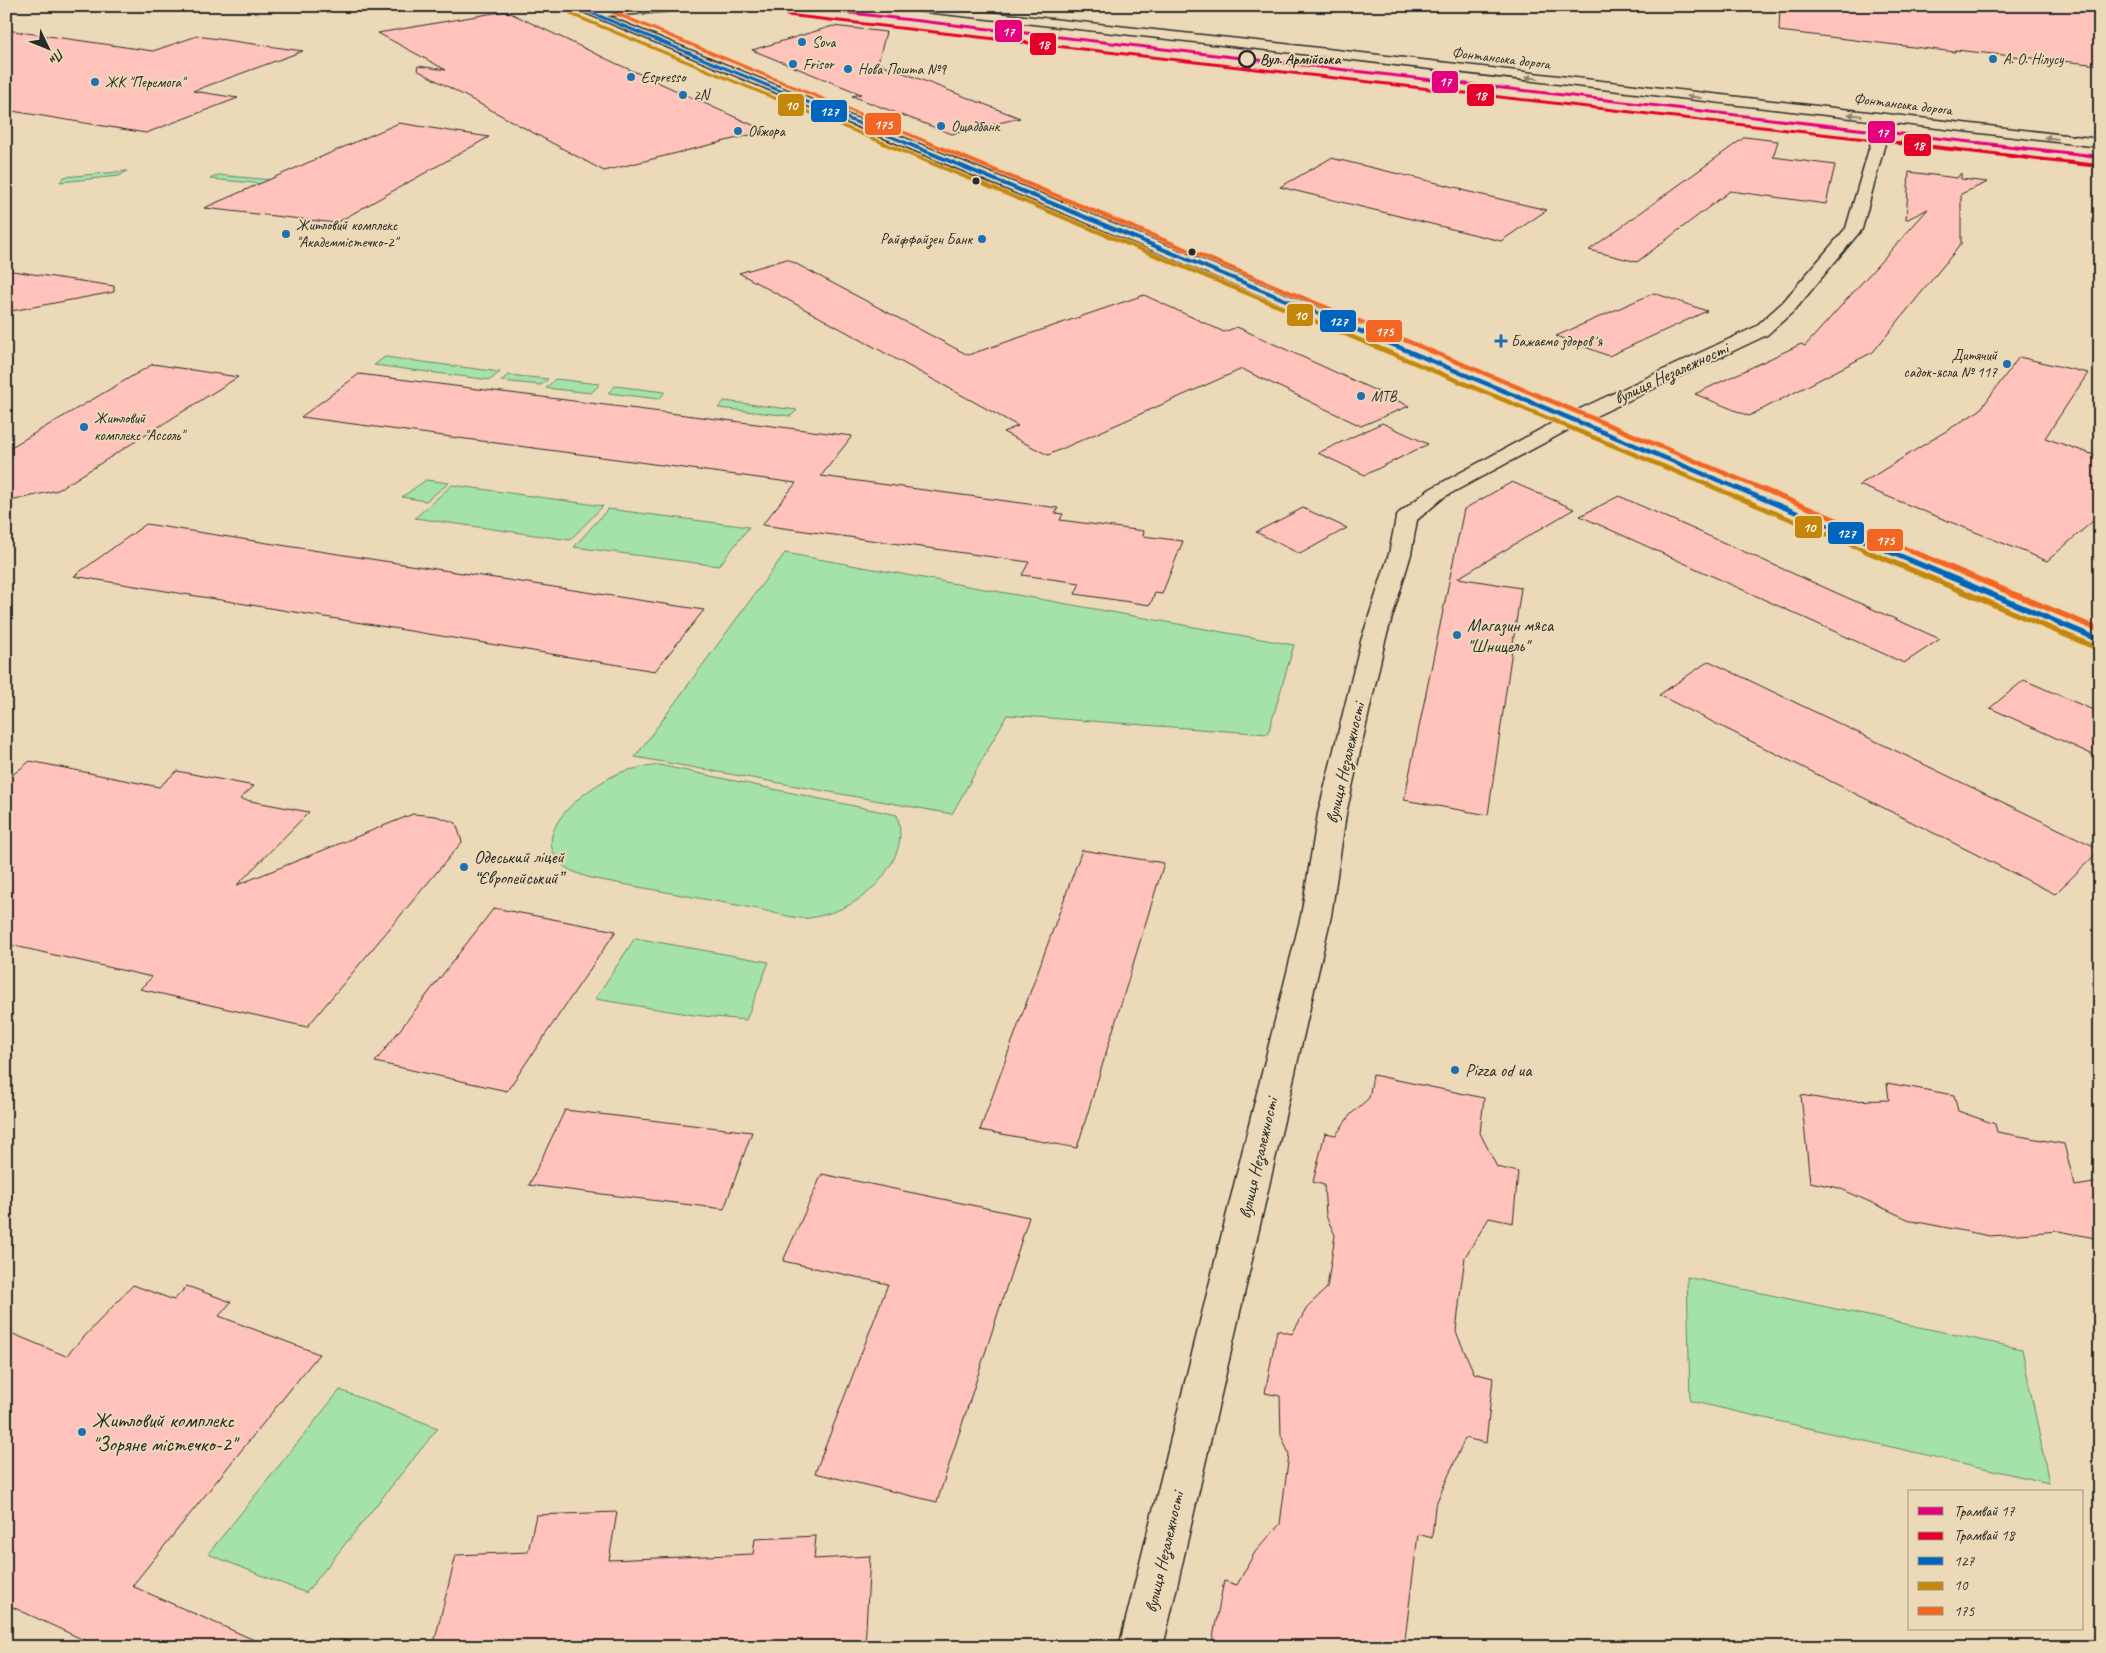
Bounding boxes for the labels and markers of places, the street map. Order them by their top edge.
place label: Sova [812,33,836,52]
marker: Sova [796,36,808,48]
marker: Вул. Армійська [1238,50,1256,68]
place label: Вул. Армійська [1260,50,1342,69]
place label: А. О. Нілусу [2003,50,2064,69]
marker: А. О. Нілусу [1987,53,1999,65]
place label: Frisor [803,55,835,74]
marker: Frisor [787,58,799,70]
place label: Нова Пошта №9 [858,60,947,79]
marker: Нова Пошта №9 [842,63,854,75]
place label: Espresso [641,68,687,87]
marker: Espresso [625,71,637,83]
place label: ЖК "Перемога" [105,73,188,92]
marker: ЖК "Перемога" [89,76,101,88]
place label: 2N [693,86,712,105]
marker: 2N [677,89,689,101]
place label: Ощадбанк [951,117,1001,136]
marker: Ощадбанк [935,120,947,132]
place label: Обжора [748,122,786,141]
marker: Обжора [732,125,744,137]
unlabelled marker [971,176,981,186]
place label: Житловий комплекс "Академмістечко-2" [296,216,401,252]
marker: Житловий комплекс "Академмістечко-2" [280,228,292,240]
place label: Райффайзен Банк [880,230,973,249]
marker: Райффайзен Банк [976,233,988,245]
unlabelled marker [1187,247,1197,257]
place label: Бажаємо здоровʼя [1511,332,1603,351]
marker: Бажаємо здоровʼя [1495,335,1507,347]
place label: Дитячий садок-ясла № 117 [1904,346,1998,382]
marker: Дитячий садок-ясла № 117 [2001,358,2013,370]
place label: МТВ [1371,387,1398,406]
marker: МТВ [1355,390,1367,402]
place label: Житловий комплекс "Ассоль" [94,409,187,445]
marker: Житловий комплекс "Ассоль" [78,421,90,433]
place label: Магазин мяса "Шницель" [1467,614,1555,657]
marker: Магазин мяса "Шницель" [1451,629,1463,641]
place label: Одеський ліцей “Європейський” [474,846,567,889]
marker: Одеський ліцей “Європейський” [458,861,470,873]
place label: Pizza od ua [1465,1059,1533,1081]
marker: Pizza od ua [1449,1064,1461,1076]
place label: Житловий комплекс "Зоряне містечко-2" [92,1407,240,1457]
marker: Житловий комплекс "Зоряне містечко-2" [76,1426,88,1438]

